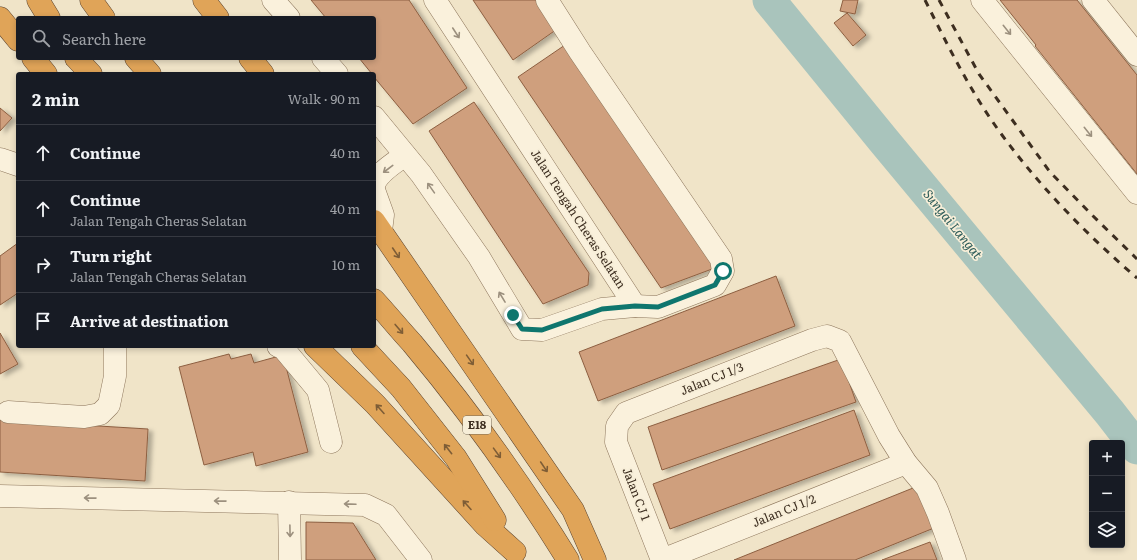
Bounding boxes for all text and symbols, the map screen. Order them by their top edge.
search box [16,16,376,60]
one-way arrow [1002,25,1011,36]
icon: search [30,27,52,49]
text: Search here [62,27,146,50]
one-way arrow [452,27,460,38]
text: 2 min [32,86,80,111]
text: Walk · 90 m [288,89,360,108]
one-way arrow [1084,126,1092,137]
text: Continue [70,141,140,164]
icon: ahead [32,142,54,164]
text: 40 m [330,143,360,162]
street label: Jalan Tengah Cheras Selatan [527,145,631,292]
one-way arrow [382,164,393,173]
one-way arrow [427,183,435,194]
water label: Sungai Langat [919,185,988,263]
text: Continue [70,188,140,211]
icon: ahead [32,198,54,220]
text: 40 m [330,199,360,218]
text: Jalan Tengah Cheras Selatan [70,211,247,230]
text: Turn right [70,244,152,267]
one-way arrow [392,247,400,258]
icon: right [32,254,54,276]
text: 10 m [332,255,360,274]
route start [714,262,732,280]
text: Jalan Tengah Cheras Selatan [70,267,247,286]
one-way arrow [498,291,506,303]
route end [504,306,522,324]
text: Arrive at destination [70,309,229,332]
icon: arrive [32,310,54,332]
one-way arrow [395,324,404,335]
one-way arrow [466,354,474,365]
street label: Jalan CJ 1/3 [677,357,746,399]
one-way arrow [375,404,384,414]
road number: E18 [463,416,491,434]
map controls [1089,440,1125,548]
button: + [1089,440,1125,476]
one-way arrow [444,443,453,454]
one-way arrow [493,447,502,458]
one-way arrow [539,462,548,473]
street label: Jalan CJ 1 [619,464,655,523]
button: − [1089,476,1125,512]
street label: Jalan CJ 1/2 [749,489,818,531]
one-way arrow [84,494,97,502]
one-way arrow [214,497,227,505]
one-way arrow [344,500,357,508]
one-way arrow [463,500,472,510]
button: layers [1089,512,1125,548]
one-way arrow [286,524,293,537]

